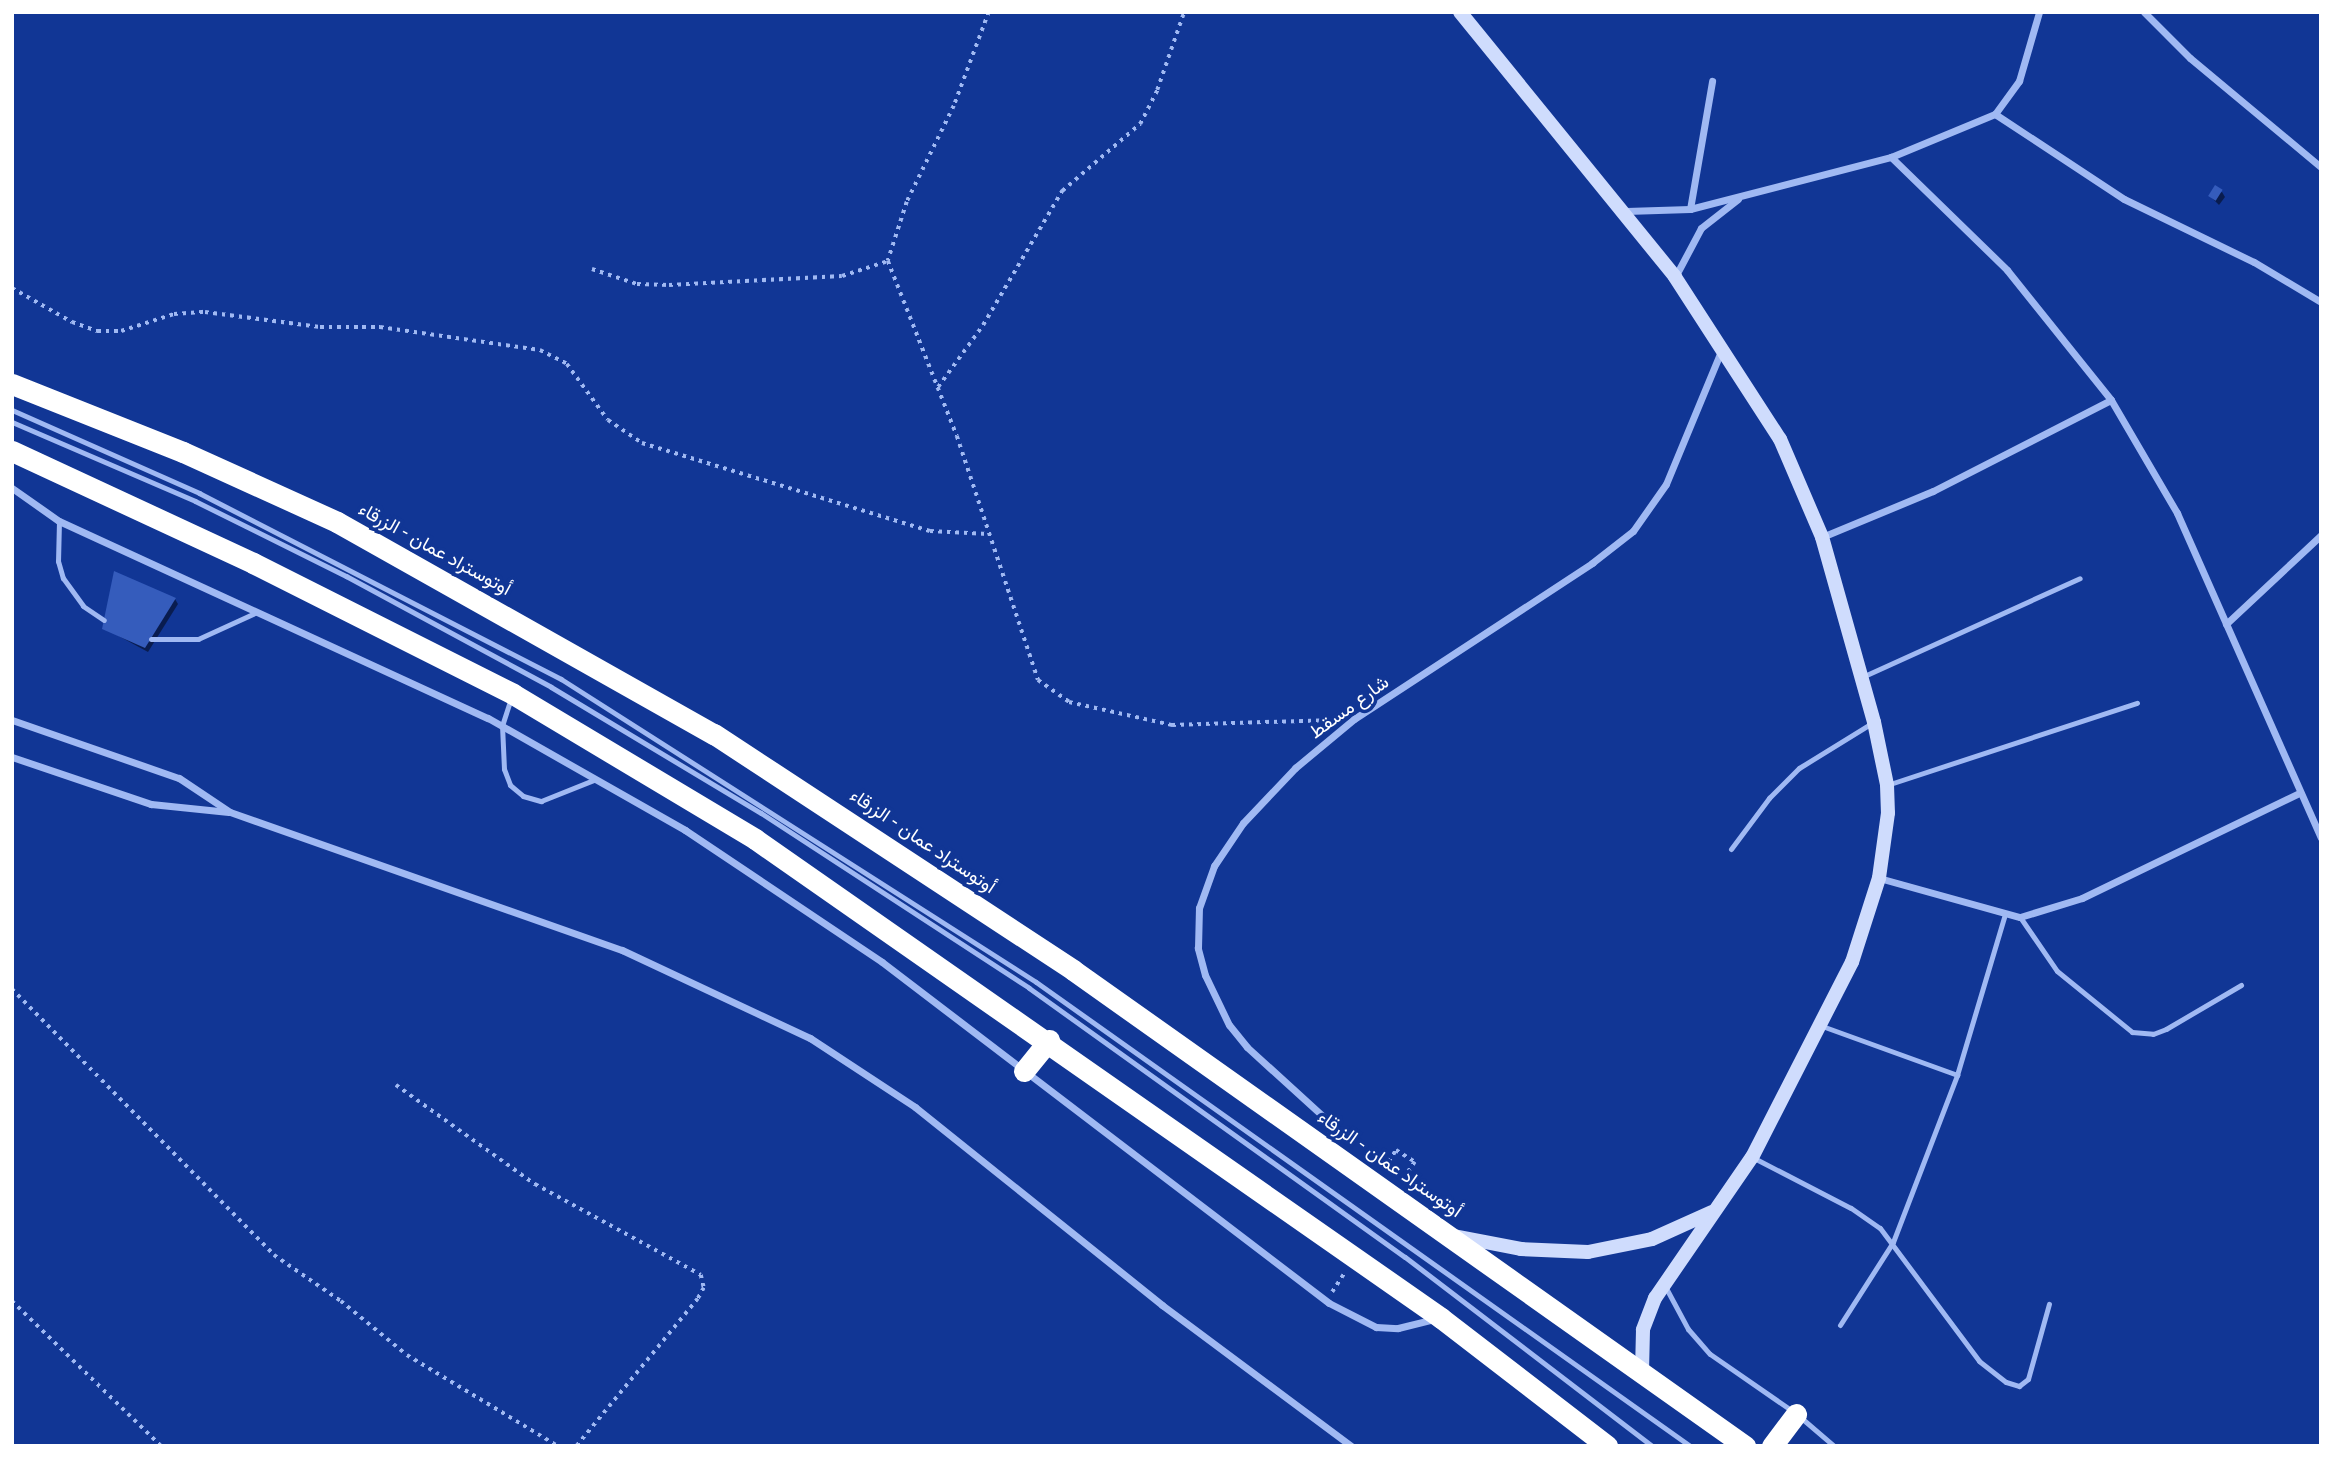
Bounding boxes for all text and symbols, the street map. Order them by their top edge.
street label: أوتوستراد عمان - الزرقاء [355,498,515,600]
street label: شارع مسقط [1305,671,1393,743]
street label: أوتوستراد عمان - الزرقاء [846,784,1000,898]
street label: أوتوستراد عمان - الزرقاء [1313,1106,1467,1222]

